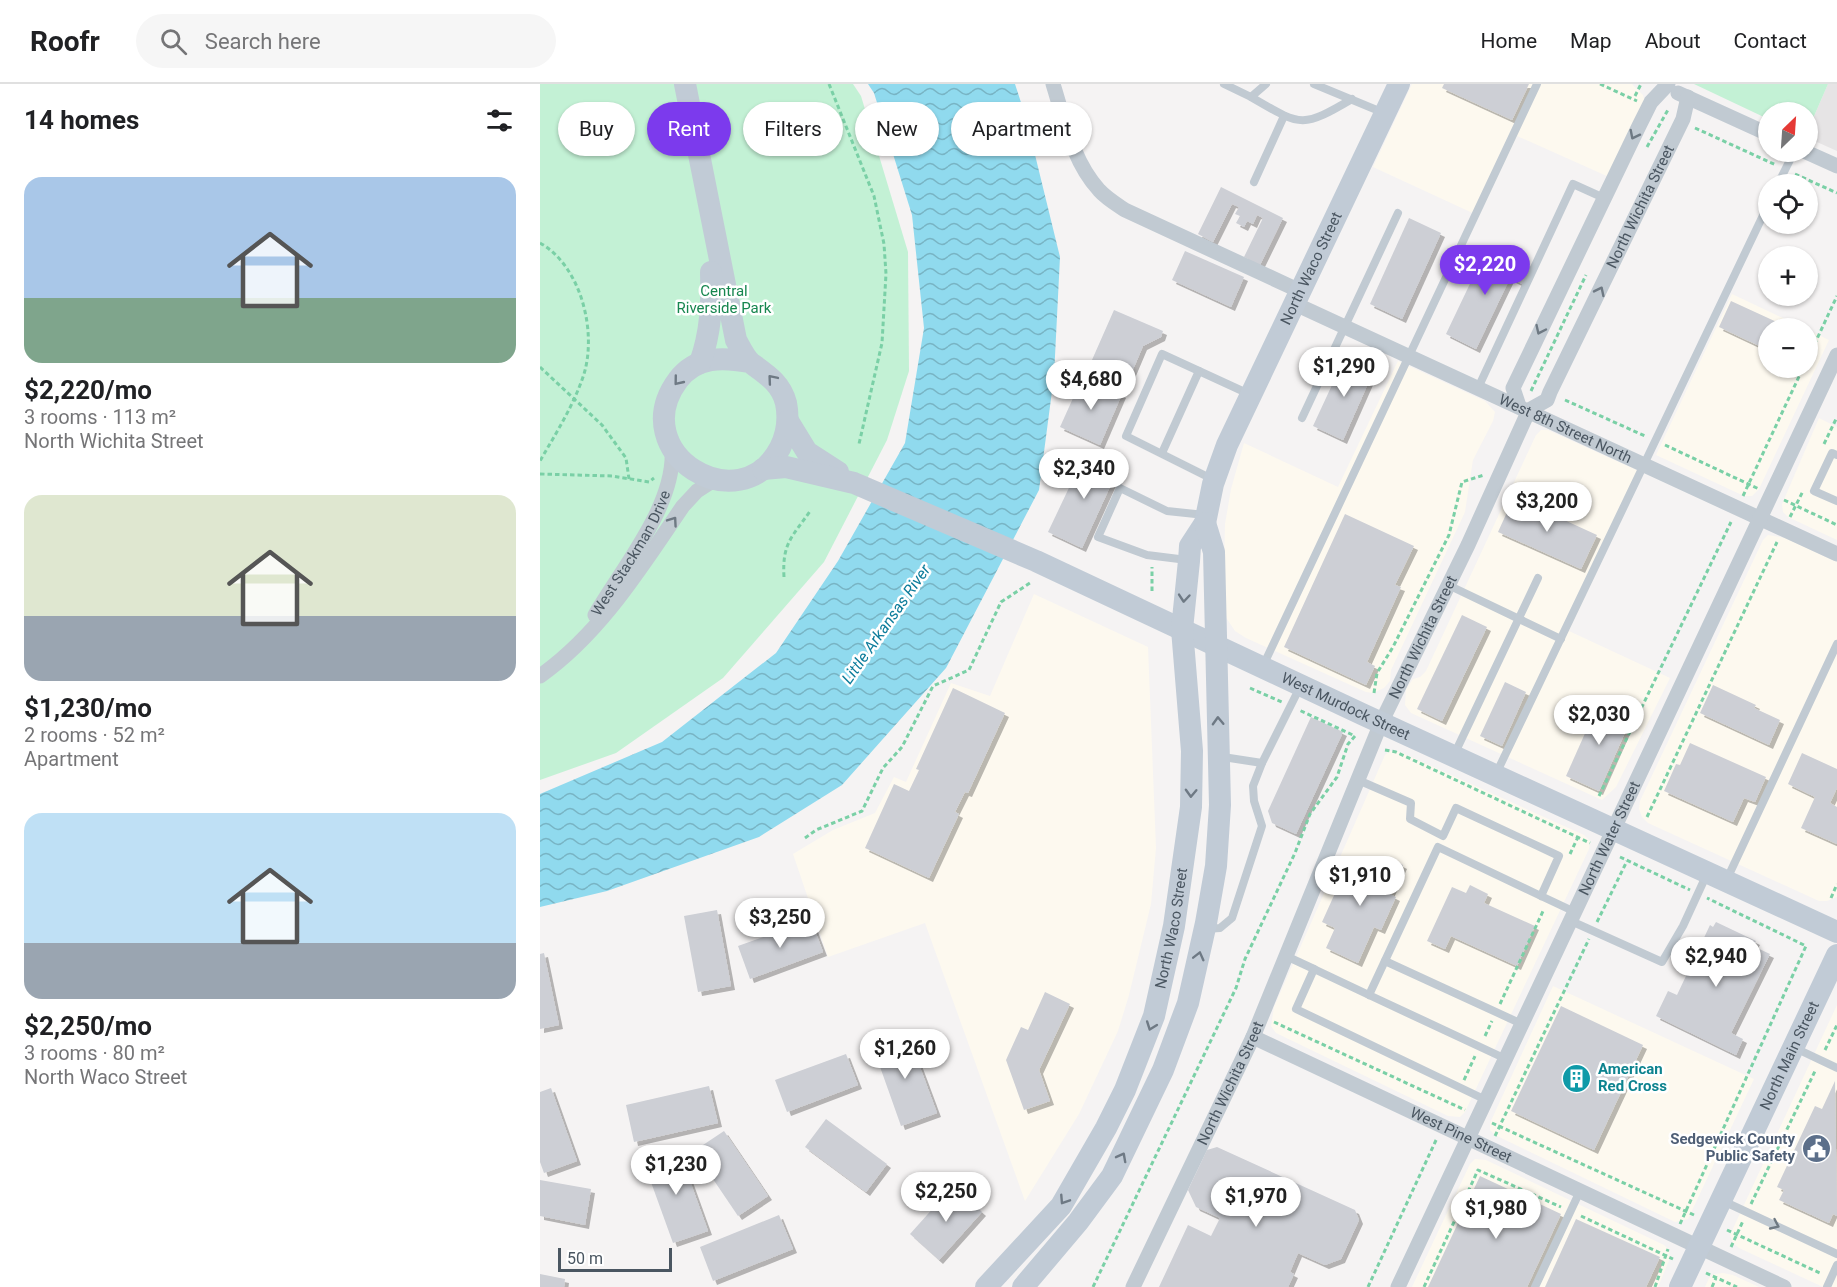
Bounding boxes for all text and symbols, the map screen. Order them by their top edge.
search box [136,14,556,68]
text: Roofr [30,25,100,58]
icon: search [157,25,190,58]
text: Search here [205,29,321,54]
text: Home [1481,29,1537,53]
text: Map [1570,29,1612,53]
text: About [1645,29,1701,53]
text: Contact [1734,29,1807,53]
chip: Buy [558,102,635,156]
chip: Rent [647,102,731,156]
chip: Filters [743,102,843,156]
chip: New [855,102,939,156]
chip: Apartment [951,102,1092,156]
north arrow [1758,102,1818,162]
map controls [1758,102,1818,378]
icon: filters [483,104,516,137]
text: 14 homes [24,105,139,135]
one-way arrow [1630,129,1642,140]
street label: North Wichita Street [1603,142,1678,271]
button: locate [1758,174,1818,234]
street label: North Waco Street [1277,209,1346,328]
icon: home [216,216,324,324]
pin: $2,220 [1436,245,1534,296]
button: + [1758,246,1818,306]
text: $2,220 [1454,252,1516,276]
park label: Central Riverside Park [677,282,772,317]
one-way arrow [1592,286,1604,297]
button: − [1758,318,1818,378]
one-way arrow [1536,323,1548,334]
pin: $1,290 [1295,347,1393,398]
text: $1,290 [1313,354,1375,378]
pin: $4,680 [1042,360,1140,411]
text: $4,680 [1060,367,1122,391]
one-way arrow [674,374,685,385]
text: $2,220/mo [24,375,152,405]
one-way arrow [768,375,779,386]
street label: West 8th Street North [1496,390,1635,467]
text: 3 rooms · 113 m² [24,405,176,429]
text: North Wichita Street [24,429,204,453]
pin: $2,340 [1035,449,1133,500]
text: $2,340 [1053,456,1115,480]
pin: $3,200 [1498,482,1596,533]
street label: West Stackman Drive [588,488,674,619]
text: $3,200 [1516,489,1578,513]
one-way arrow [666,517,677,528]
icon: home [216,534,324,642]
water label: Little Arkansas River [838,560,935,687]
street label: North Wichita Street [1385,573,1461,702]
one-way arrow [1178,594,1191,603]
street label: West Murdock Street [1279,669,1413,744]
text: $1,230/mo [24,693,152,723]
pin: $2,030 [1550,695,1648,746]
text: $2,030 [1568,702,1630,726]
one-way arrow [1211,716,1224,725]
text: 2 rooms · 52 m² [24,723,165,747]
text: Apartment [24,747,119,771]
street label: North Water Street [1575,778,1644,898]
one-way arrow [1185,788,1197,797]
icon: home [216,852,324,960]
pin: $1,910 [1311,856,1409,907]
text: $1,910 [1329,863,1391,887]
street label: North Waco Street [1151,866,1191,990]
pin: $3,250 [731,898,829,949]
text: $3,250 [749,905,811,929]
pin: $2,940 [1667,937,1765,988]
text: $2,940 [1685,944,1747,968]
one-way arrow [1191,951,1204,961]
street label: North Main Street [1756,998,1823,1113]
text: $2,250/mo [24,1011,152,1041]
street label: North Wichita Street [1194,1019,1267,1148]
one-way arrow [1145,1020,1158,1031]
pin: $1,260 [856,1029,954,1080]
text: $1,260 [874,1036,936,1060]
text: 3 rooms · 80 m² [24,1041,165,1065]
place label: American Red Cross [1598,1060,1667,1095]
building icon: American Red Cross [1561,1062,1593,1094]
text: North Waco Street [24,1065,187,1089]
street label: West Pine Street [1407,1103,1515,1167]
place label: Sedgewick County Public Safety [1670,1130,1795,1165]
public building icon: Sedgewick County Public Safety [1800,1132,1832,1164]
pin: $1,230 [627,1145,725,1196]
text: $1,230 [645,1152,707,1176]
one-way arrow [1115,1153,1126,1164]
pin: $2,250 [897,1172,995,1223]
pin: $1,970 [1207,1177,1305,1228]
text: $2,250 [915,1179,977,1203]
text: $1,970 [1225,1184,1287,1208]
pin: $1,980 [1447,1189,1545,1240]
one-way arrow [1060,1193,1071,1204]
text: $1,980 [1465,1196,1527,1220]
one-way arrow [1768,1217,1779,1229]
scale bar [558,1245,672,1272]
text: 50 m [567,1249,603,1268]

